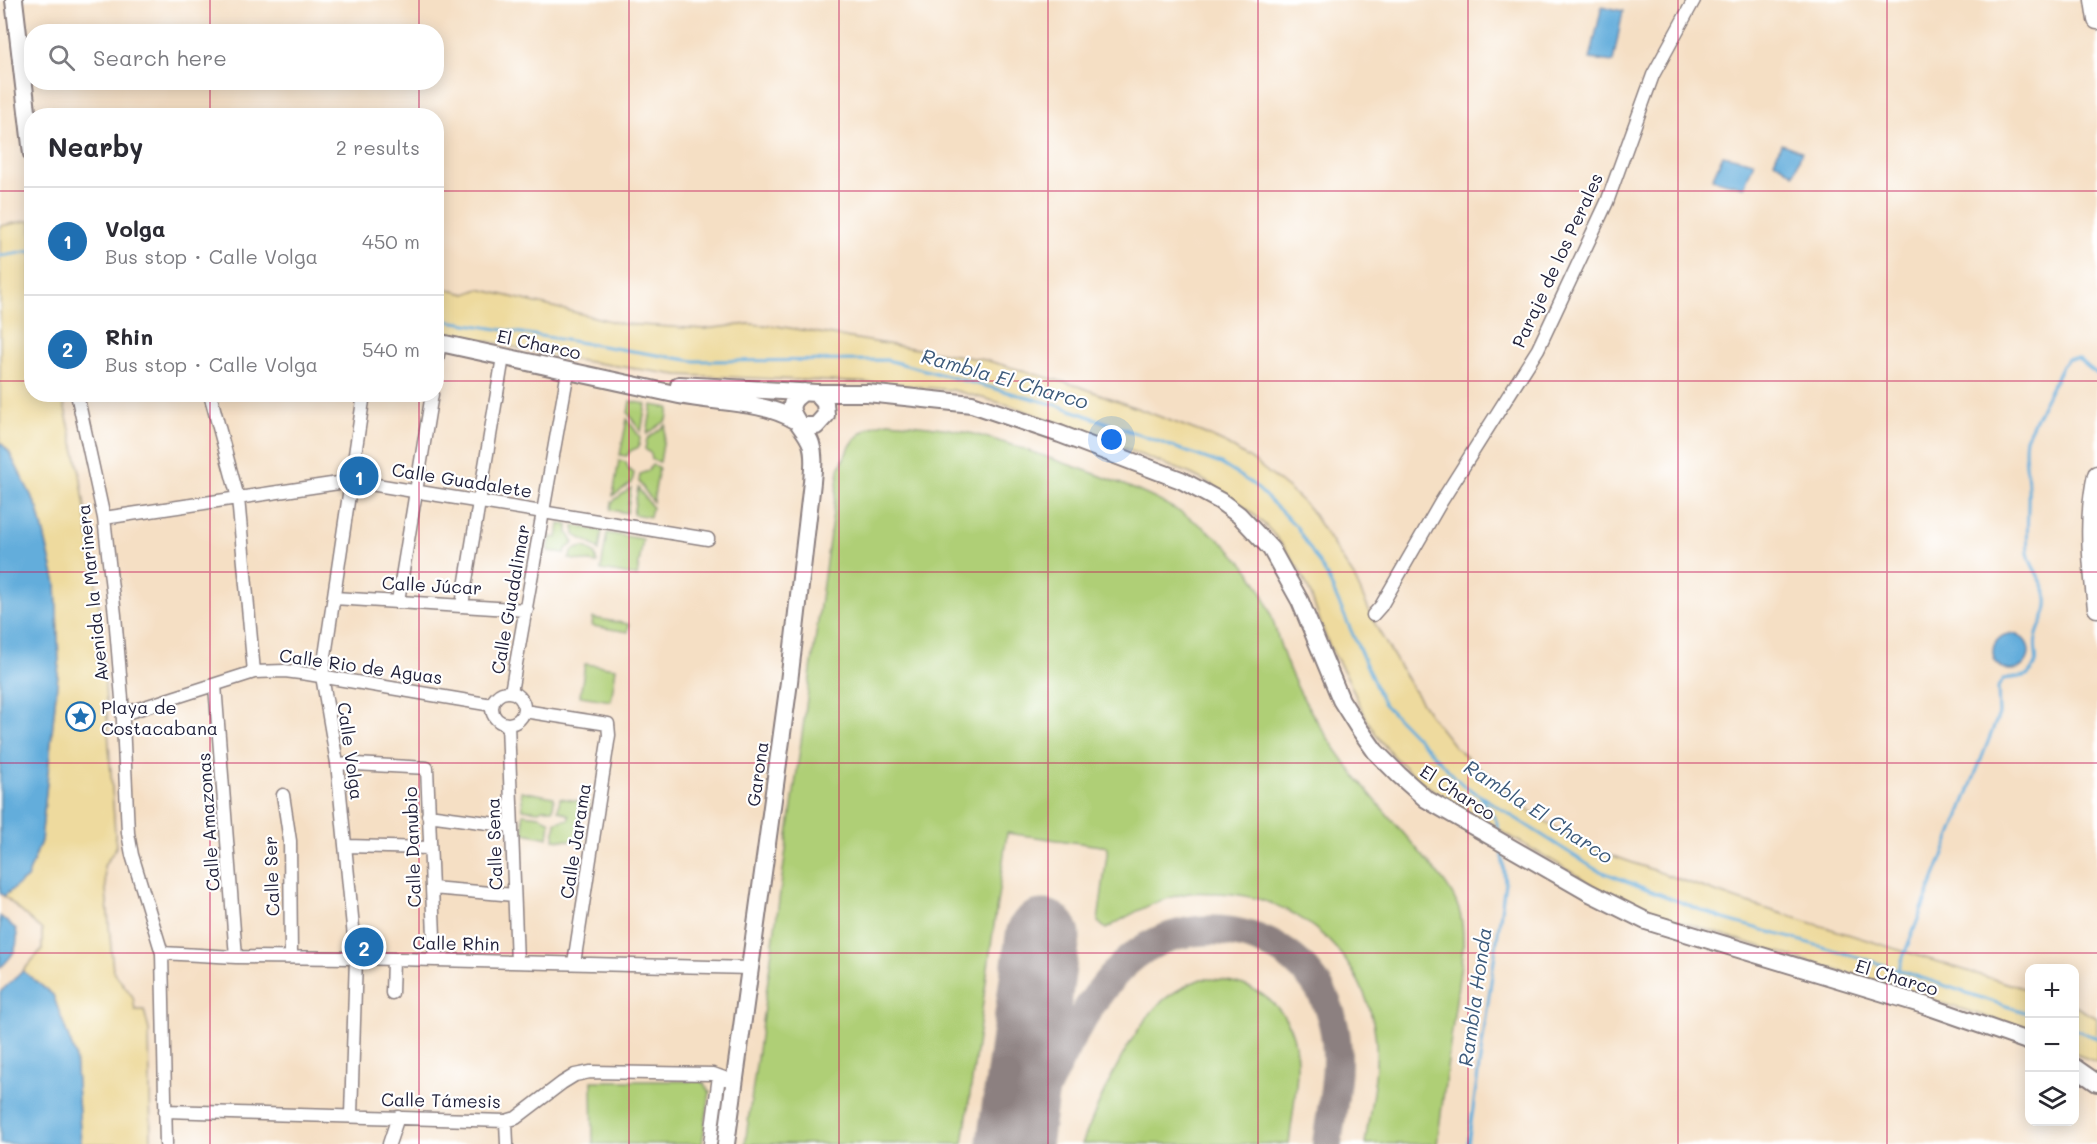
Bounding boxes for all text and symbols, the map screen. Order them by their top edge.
search box [24,24,444,90]
icon: search [45,41,78,74]
text: Search here [93,43,227,72]
text: Nearby [48,130,143,164]
text: 2 results [336,134,420,160]
street label: Paraje de los Perales [1506,169,1608,351]
text: Volga [105,214,165,243]
text: 1 [63,228,72,254]
text: 450 m [362,228,420,254]
text: Bus stop · Calle Volga [105,243,318,269]
text: Rhin [105,322,153,351]
street label: El Charco [495,323,583,365]
text: 2 [62,336,73,362]
text: 540 m [362,336,420,362]
water label: Rambla El Charco [919,342,1092,414]
text: Bus stop · Calle Volga [105,351,318,377]
your location [1097,425,1126,454]
pin: 1 [340,454,378,498]
street label: Calle Guadalete [390,457,534,503]
street label: Avenida la Marinera [71,503,113,683]
street label: Calle Guadalimar [485,522,535,676]
street label: Calle Júcar [381,570,483,600]
street label: Calle Rio de Aguas [278,643,444,689]
place label: Playa de Costacabana [101,695,218,740]
place icon: Playa de Costacabana [64,701,96,733]
street label: Calle Volga [332,701,370,801]
street label: Garona [741,740,773,808]
street label: Calle Amazonas [191,752,225,892]
water label: Rambla El Charco [1460,753,1618,869]
street label: El Charco [1416,759,1500,825]
street label: Calle Jarama [554,781,596,901]
street label: Calle Danubio [398,786,426,908]
street label: Calle Sena [480,797,508,891]
street label: Calle Ser [258,835,284,917]
pin: 2 [344,924,384,970]
water label: Rambla Honda [1451,926,1497,1068]
street label: Calle Rhin [412,930,500,956]
street label: El Charco [1853,953,1942,1001]
map controls [2025,964,2079,1126]
button: + [2025,964,2079,1018]
button: − [2025,1018,2079,1072]
button: layers [2025,1072,2079,1126]
street label: Calle Támesis [381,1087,501,1113]

